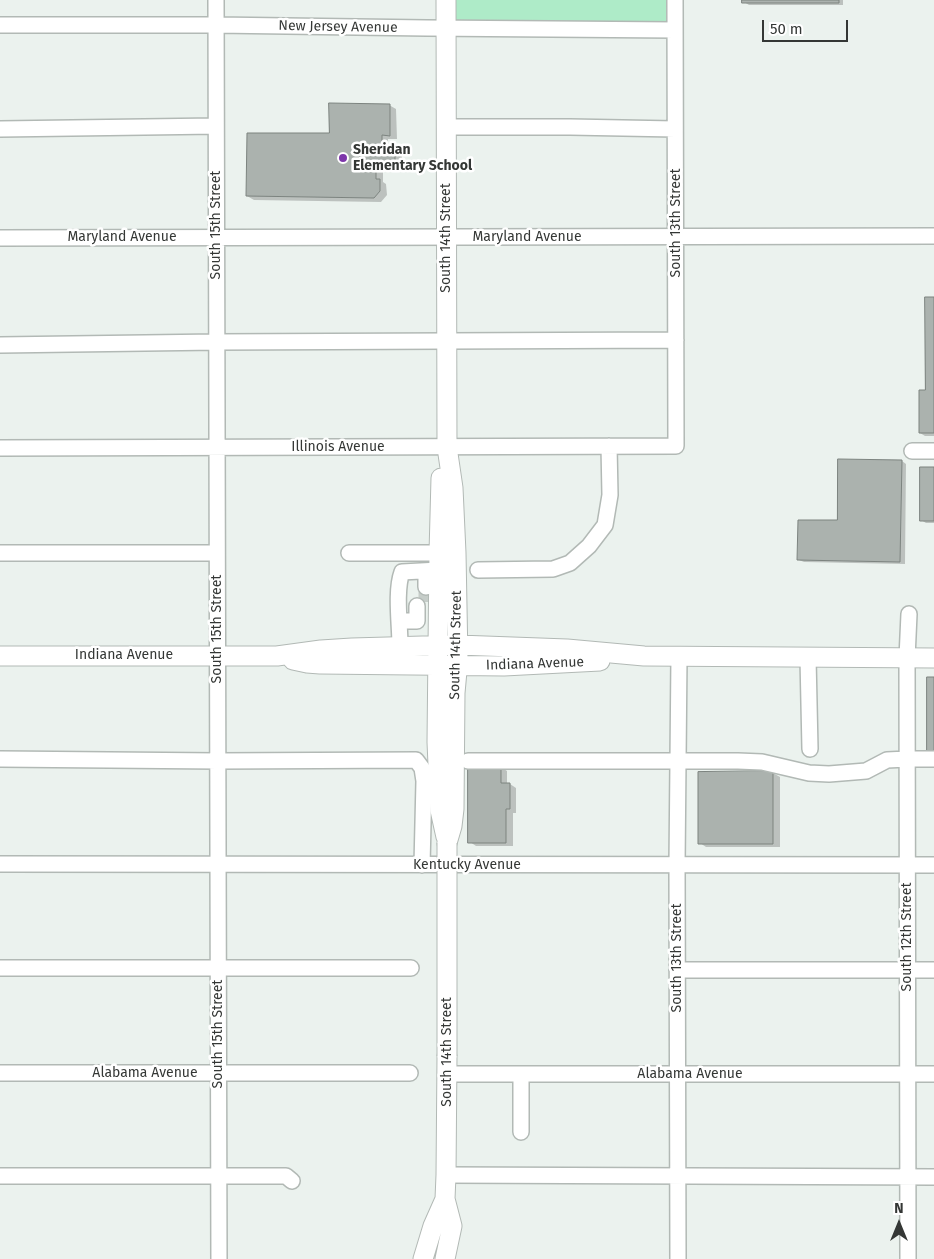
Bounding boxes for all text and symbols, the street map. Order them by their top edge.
scale bar [764,10,850,42]
street label: New Jersey Avenue [278,18,398,36]
text: 50 m [770,20,803,38]
place label: Sheridan Elementary School [353,142,472,174]
marker: Sheridan Elementary School [337,152,349,164]
street label: South 13th Street [668,169,684,277]
street label: South 15th Street [208,171,224,279]
street label: South 14th Street [438,183,454,293]
street label: Maryland Avenue [67,229,177,245]
street label: Maryland Avenue [472,229,582,245]
street label: Illinois Avenue [291,439,385,455]
street label: South 15th Street [209,575,225,683]
street label: South 14th Street [447,590,465,700]
street label: Indiana Avenue [75,647,173,663]
street label: Indiana Avenue [486,654,584,674]
street label: Kentucky Avenue [413,857,521,873]
street label: South 12th Street [899,883,915,991]
street label: South 13th Street [669,904,685,1012]
street label: South 15th Street [210,980,226,1088]
street label: South 14th Street [439,997,455,1107]
street label: Alabama Avenue [92,1065,198,1081]
street label: Alabama Avenue [637,1066,743,1082]
north arrow [874,1199,924,1249]
text: N [894,1200,904,1217]

